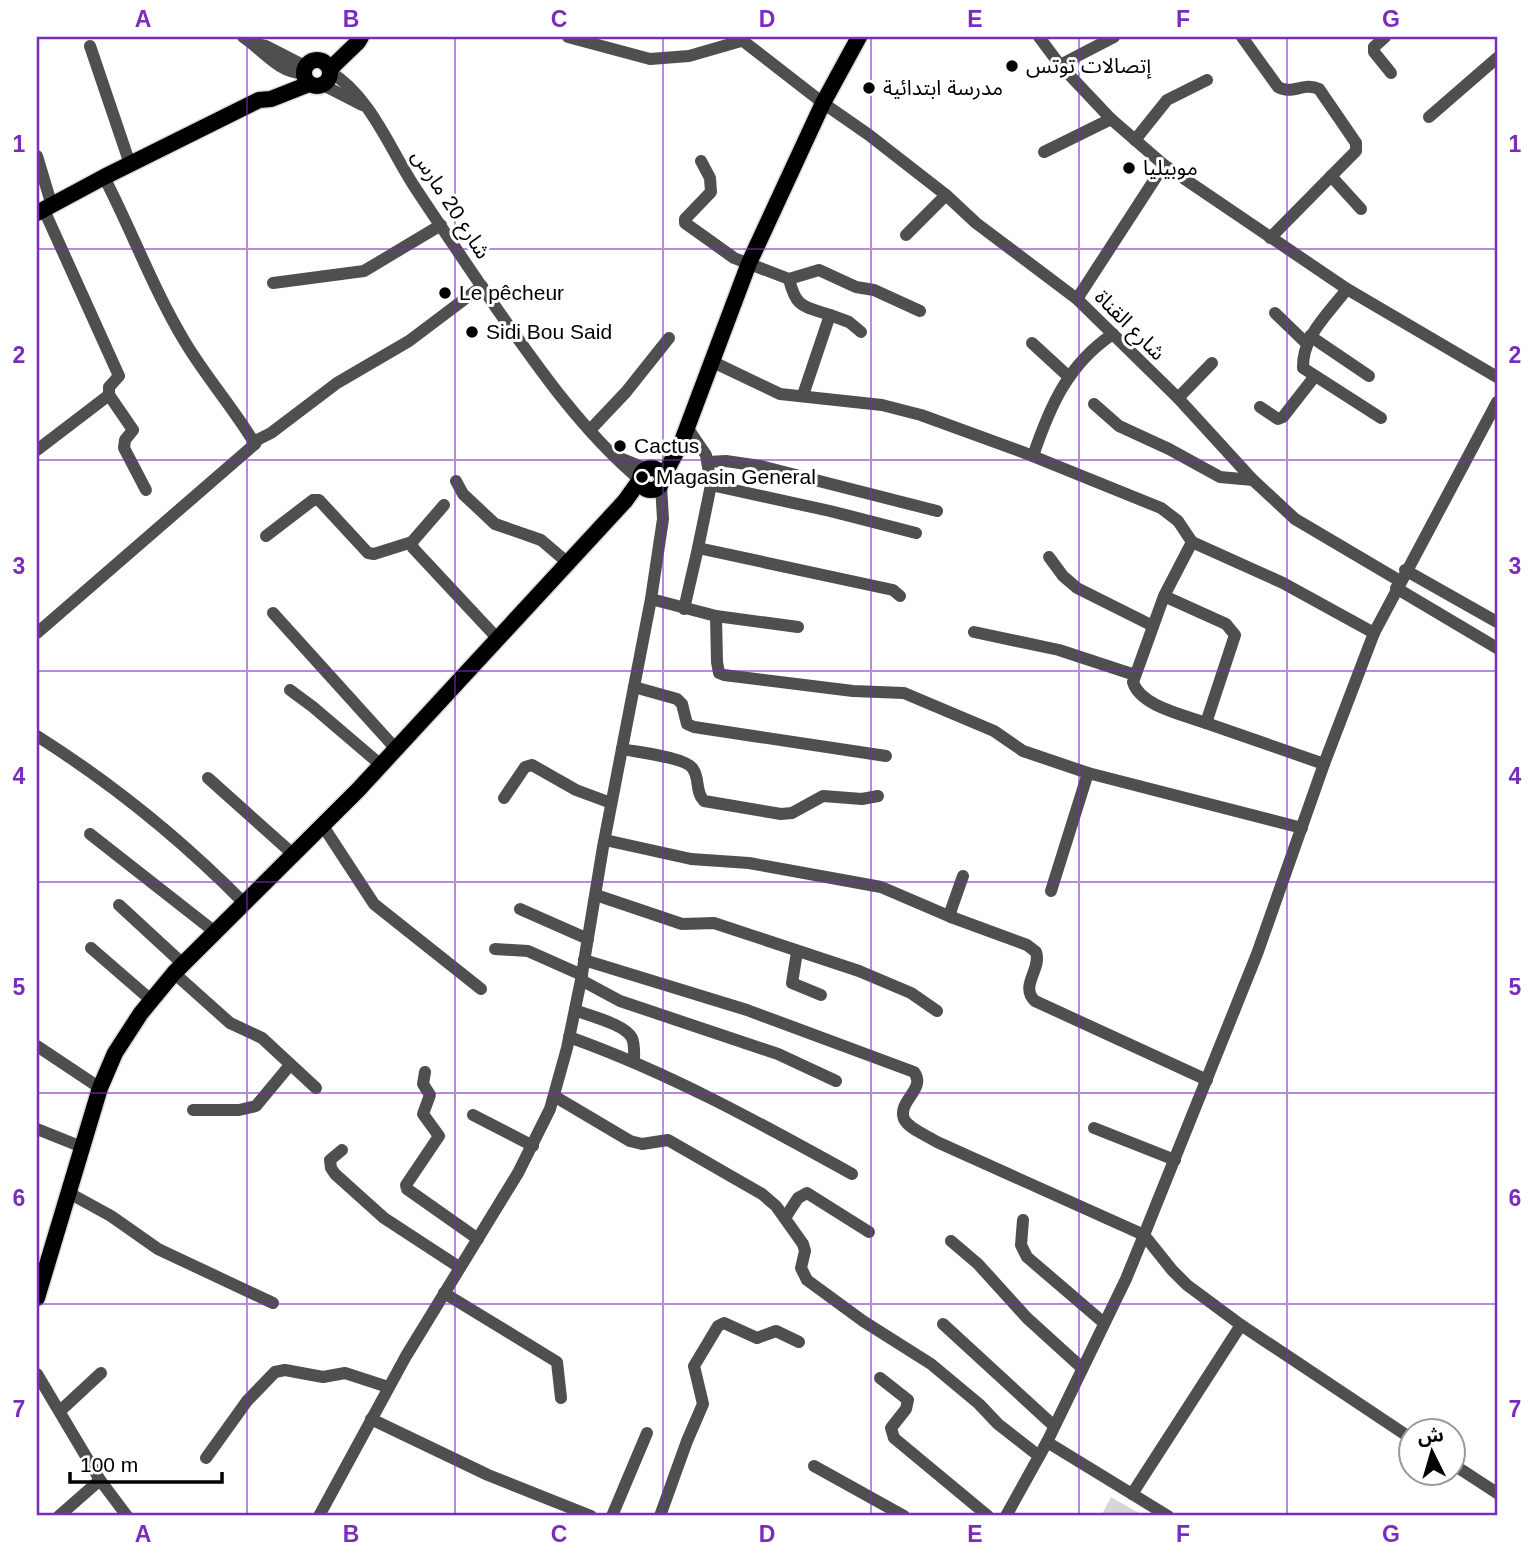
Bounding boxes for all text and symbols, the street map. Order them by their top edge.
text: A [135,6,151,32]
text: B [343,6,359,32]
text: C [551,6,567,32]
text: D [759,6,775,32]
text: E [967,6,983,32]
text: F [1176,6,1190,32]
text: G [1382,6,1400,32]
place label: إتصالات توتس [1026,54,1152,79]
marker: إتصالات توتس [1004,58,1020,74]
place label: مدرسة ابتدائية [883,76,1003,100]
marker: مدرسة ابتدائية [861,80,877,96]
text: 1 [13,131,26,157]
text: 1 [1509,131,1522,157]
street label: شارع 20 مارس [404,145,495,265]
place label: موبيليا [1143,156,1198,180]
marker: موبيليا [1121,160,1137,176]
place label: Le pêcheur [459,281,564,304]
marker: Le pêcheur [437,285,453,301]
street label: شارع القناة [1088,285,1170,367]
place label: Sidi Bou Said [486,320,612,343]
marker: Sidi Bou Said [464,324,480,340]
text: 2 [13,342,25,368]
text: 2 [1509,342,1521,368]
place label: Cactus [634,434,699,457]
marker: Cactus [612,438,628,454]
place label: Magasin General [656,465,816,488]
marker: Magasin General [634,469,650,485]
text: 3 [13,553,25,579]
text: 3 [1509,553,1521,579]
text: 4 [13,763,26,789]
text: 4 [1509,763,1522,789]
text: 5 [13,974,26,1000]
text: 5 [1509,974,1522,1000]
text: 6 [13,1185,25,1211]
text: 6 [1509,1185,1521,1211]
text: 7 [13,1396,25,1422]
text: 7 [1509,1396,1521,1422]
north arrow [1398,1416,1468,1486]
text: ش [1417,1424,1444,1447]
scale bar [70,1441,222,1485]
text: 100 m [80,1453,138,1476]
text: A [135,1521,151,1547]
text: B [343,1521,359,1547]
text: C [551,1521,567,1547]
text: D [759,1521,775,1547]
text: E [967,1521,983,1547]
text: F [1176,1521,1190,1547]
text: G [1382,1521,1400,1547]

